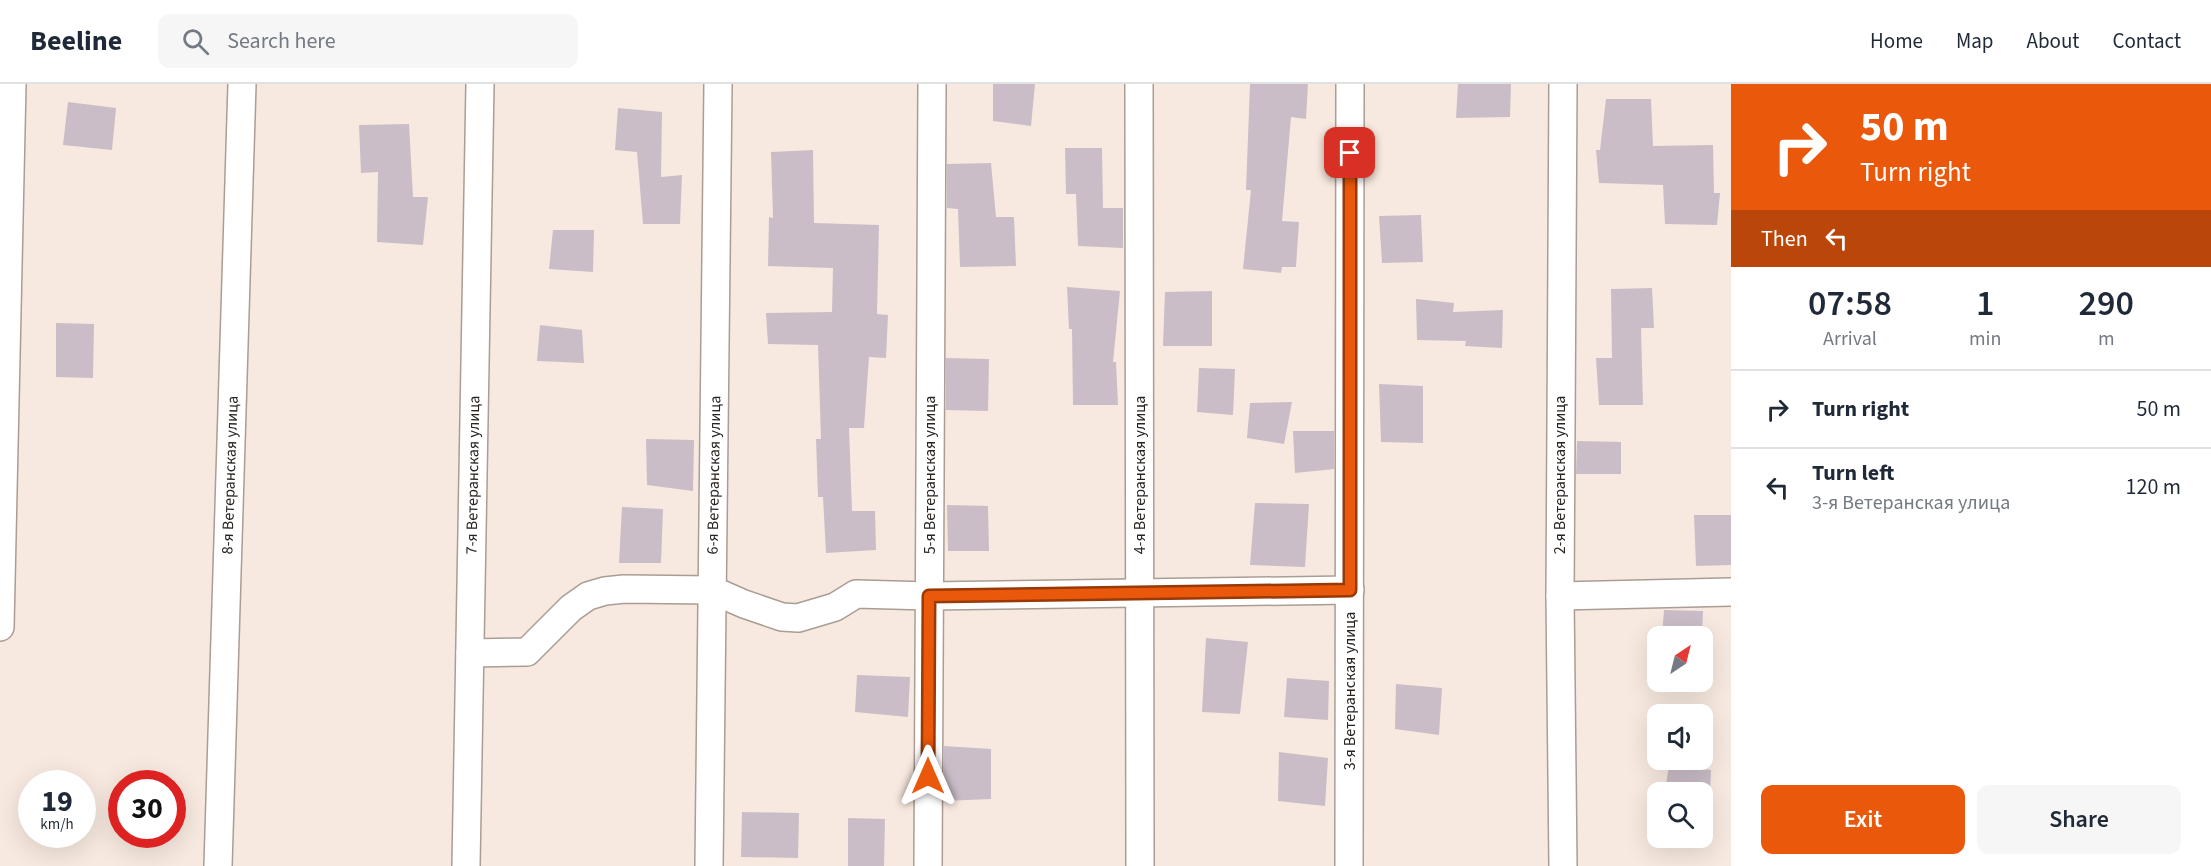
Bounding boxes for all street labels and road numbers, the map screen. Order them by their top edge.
street label: 8-я Ветеранская улица [216,395,244,555]
street label: 7-я Ветеранская улица [461,395,485,555]
street label: 6-я Ветеранская улица [702,395,726,555]
street label: 5-я Ветеранская улица [919,396,941,554]
street label: 4-я Ветеранская улица [1129,396,1151,554]
street label: 2-я Ветеранская улица [1549,396,1571,554]
street label: 3-я Ветеранская улица [1339,612,1361,770]

